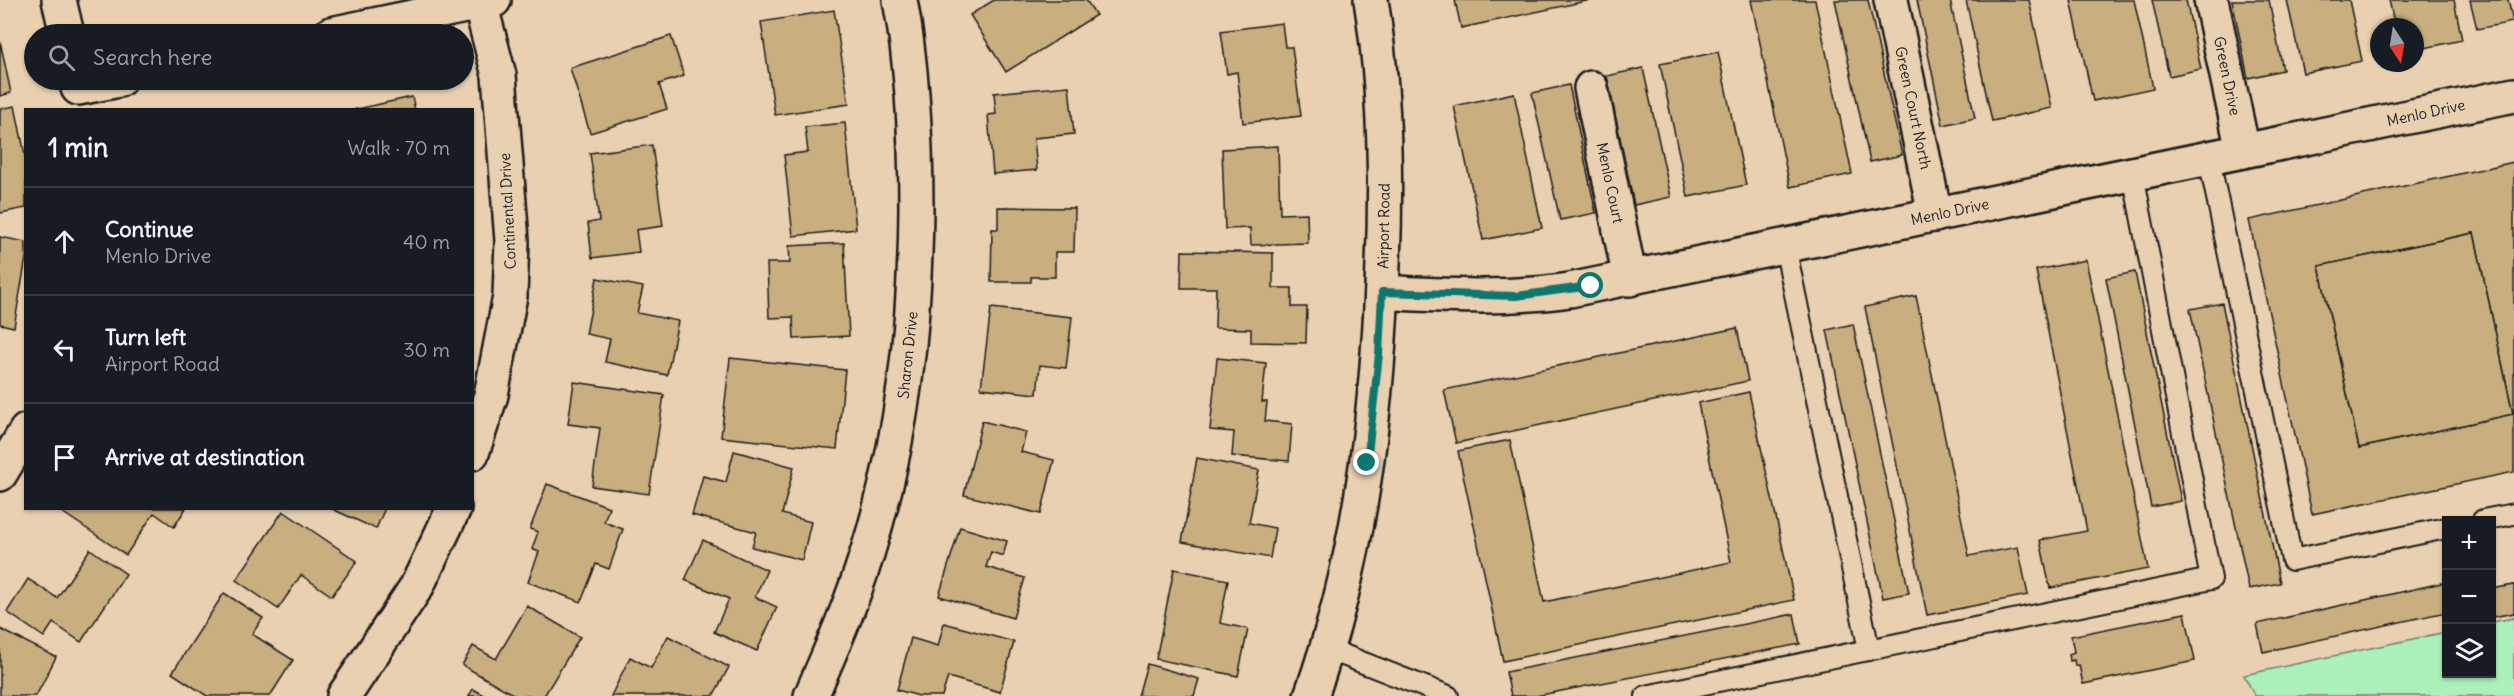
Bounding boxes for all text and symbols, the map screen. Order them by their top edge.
north arrow [2370,18,2424,72]
search box [24,24,474,90]
street label: Green Drive [2210,35,2245,117]
icon: search [45,41,78,74]
text: Search here [93,43,212,71]
street label: Green Court North [1891,45,1936,171]
street label: Menlo Drive [2385,95,2467,130]
text: 1 min [48,131,108,164]
text: Walk · 70 m [347,135,450,160]
street label: Menlo Court [1593,141,1628,225]
street label: Continental Drive [495,152,520,270]
street label: Airport Road [1373,183,1394,269]
street label: Menlo Drive [1909,194,1991,229]
text: Continue [105,215,194,243]
icon: ahead [48,225,81,258]
text: 40 m [403,229,450,254]
text: Menlo Drive [105,243,211,268]
route start [1577,272,1603,298]
street label: Sharon Drive [893,310,922,400]
text: Turn left [105,323,186,351]
icon: left [48,333,81,366]
text: 30 m [403,337,450,362]
text: Airport Road [105,351,220,376]
icon: arrive [48,441,81,474]
text: Arrive at destination [105,443,305,471]
route end [1353,449,1379,475]
map controls [2442,516,2496,678]
button: + [2442,516,2496,570]
button: − [2442,570,2496,624]
button: layers [2442,624,2496,678]

